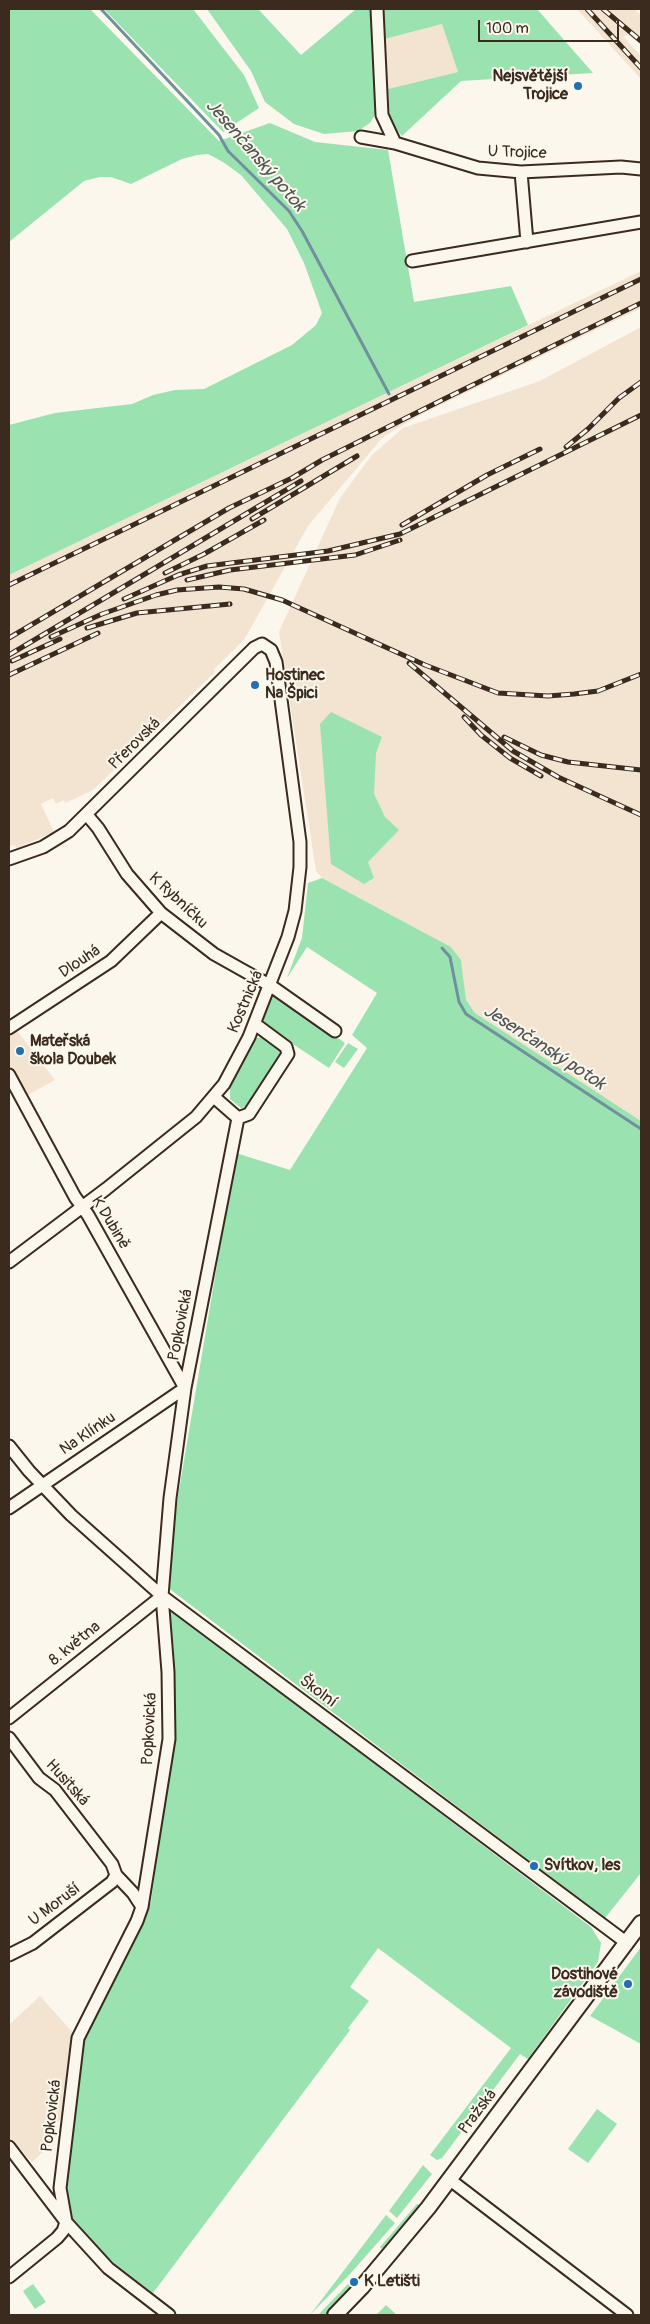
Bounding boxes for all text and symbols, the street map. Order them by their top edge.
scale bar [480,10,621,42]
text: 100 m [486,19,529,38]
place label: Nejsvětější Trojice [492,67,568,105]
marker: Nejsvětější Trojice [572,80,584,92]
water label: Jesenčanský potok [201,96,309,216]
street label: U Trojice [487,142,547,164]
place label: Hostinec Na Špici [265,666,325,704]
marker: Hostinec Na Špici [249,679,261,691]
street label: Přerovská [105,714,165,774]
street label: K Rybníčku [145,869,211,933]
street label: Dlouhá [56,941,104,983]
street label: Kostnická [224,968,268,1036]
water label: Jesenčanský potok [479,1001,609,1095]
place label: Mateřská škola Doubek [30,1032,116,1070]
marker: Mateřská škola Doubek [14,1045,26,1057]
street label: K Dubině [87,1193,133,1253]
street label: Popkovická [165,1287,197,1363]
street label: Na Klínku [56,1408,120,1460]
street label: 8. května [45,1618,105,1670]
street label: Školní [295,1672,341,1712]
street label: Popkovická [139,1692,161,1766]
street label: Husitská [41,1756,93,1810]
place label: Svítkov, les [544,1856,620,1876]
marker: Svítkov, les [528,1860,540,1872]
street label: U Moruší [25,1879,85,1931]
place label: Dostihové závodiště [551,1965,618,2003]
marker: Dostihové závodiště [622,1978,634,1990]
street label: Popkovická [38,2079,66,2153]
street label: Pražská [455,2086,501,2138]
place label: K Letišti [364,2272,420,2292]
marker: K Letišti [348,2276,360,2288]

